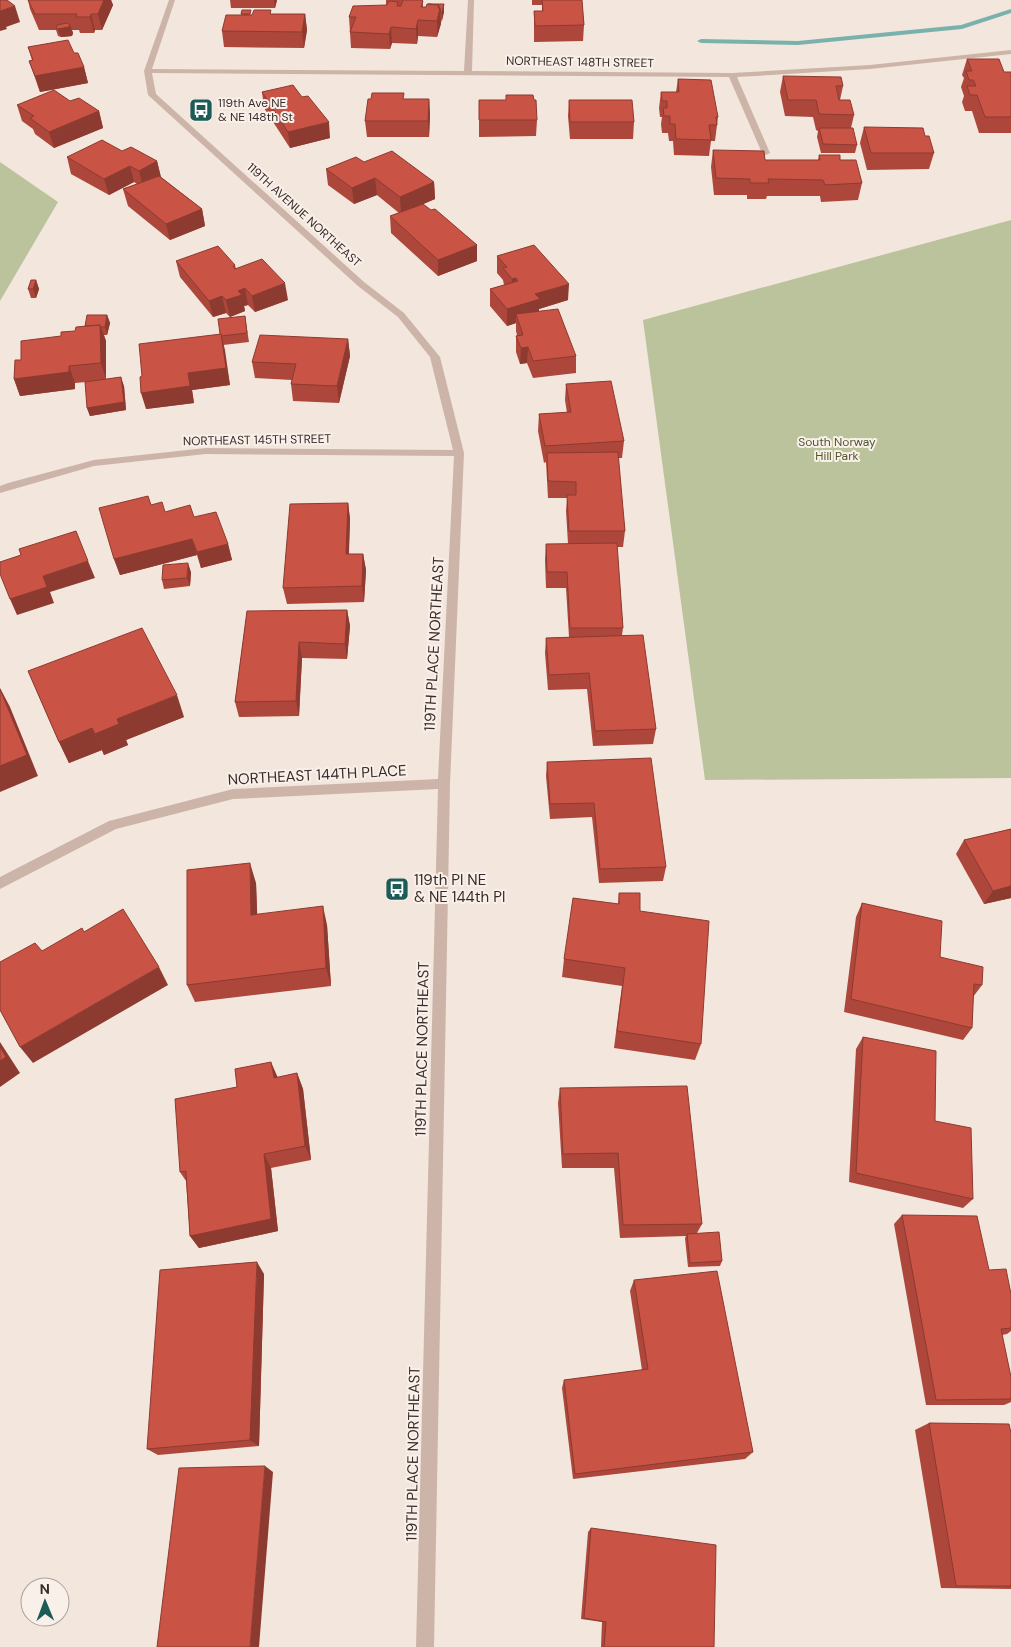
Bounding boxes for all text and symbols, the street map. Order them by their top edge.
street label: NORTHEAST 148TH STREET [506,53,654,71]
place label: 119th Ave NE & NE 148th St [218,95,293,125]
bus stop icon: 119th Ave NE & NE 148th St [188,97,214,123]
street label: 119TH AVENUE NORTHEAST [244,159,365,271]
street label: NORTHEAST 145TH STREET [183,431,331,449]
park label: South Norway Hill Park [798,434,876,464]
street label: 119TH PLACE NORTHEAST [419,556,449,732]
street label: NORTHEAST 144TH PLACE [227,760,407,790]
place label: 119th Pl NE & NE 144th Pl [414,870,505,907]
bus stop icon: 119th Pl NE & NE 144th Pl [384,876,410,902]
street label: 119TH PLACE NORTHEAST [410,961,434,1137]
street label: 119TH PLACE NORTHEAST [401,1366,425,1542]
north arrow [20,1577,70,1627]
text: N [40,1580,50,1598]

